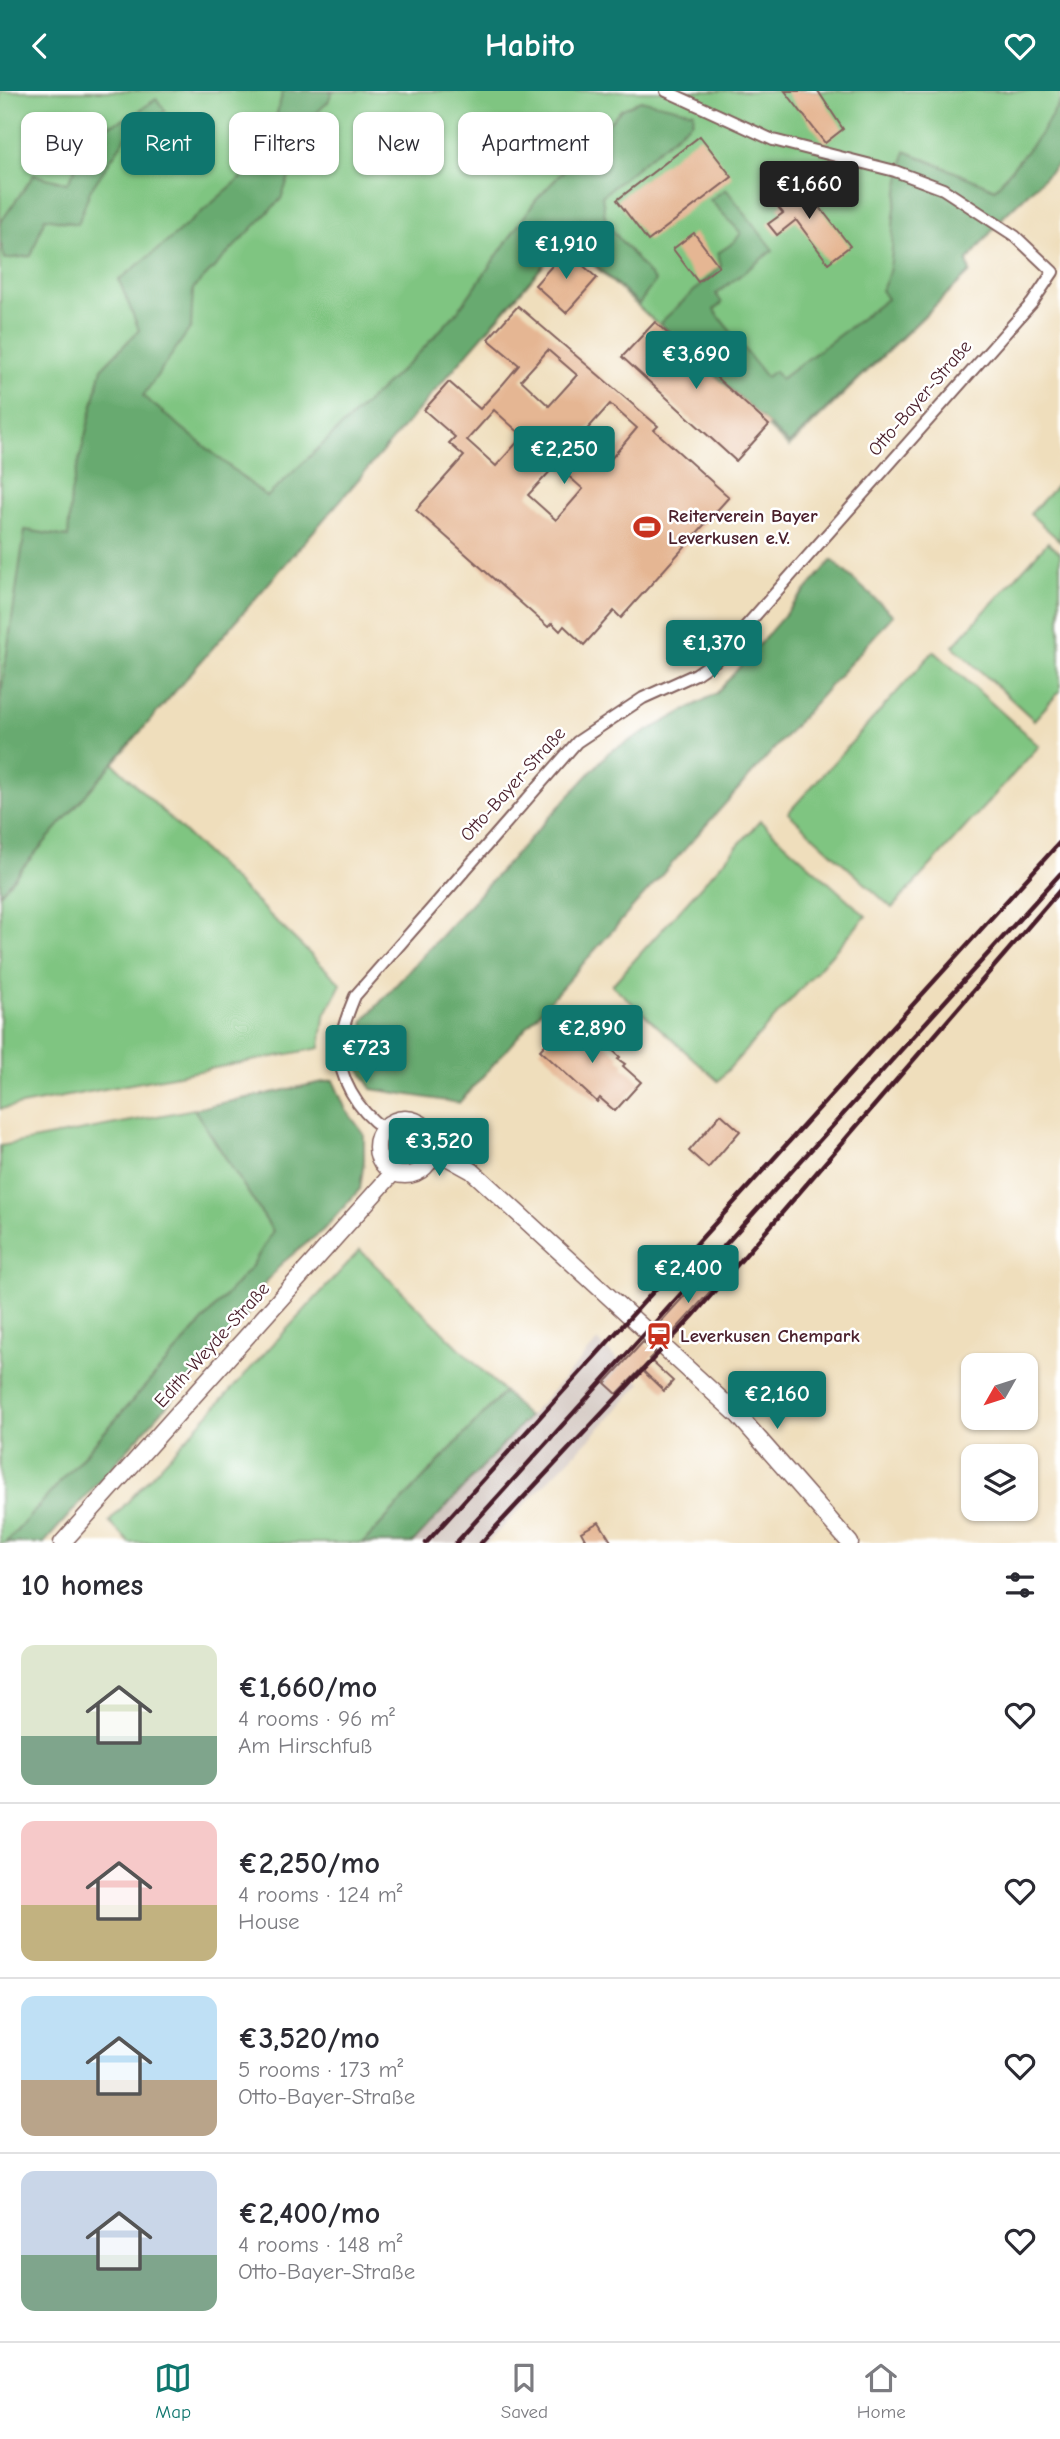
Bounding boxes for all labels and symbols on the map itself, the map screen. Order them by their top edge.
pin: €1,660 [752,162,866,221]
pin: €1,910 [509,221,623,281]
pin: €3,690 [639,331,753,391]
street label: Otto-Bayer-Straße [864,336,976,460]
pin: €2,250 [507,427,621,486]
place label: Reiterverein Bayer Leverkusen e.V. [668,505,818,549]
sports icon: Reiterverein Bayer Leverkusen e.V. [632,512,662,542]
pin: €1,370 [657,621,771,680]
street label: Otto-Bayer-Straße [456,722,570,846]
pin: €2,890 [535,1005,649,1065]
pin: €723 [325,1025,407,1085]
pin: €3,520 [382,1119,496,1178]
pin: €2,400 [631,1245,745,1305]
street label: Edith-Weyde-Straße [150,1278,274,1412]
station icon: Leverkusen Chempark [644,1321,674,1351]
place label: Leverkusen Chempark [680,1325,861,1347]
north arrow [961,1353,1038,1430]
pin: €2,160 [720,1371,834,1431]

